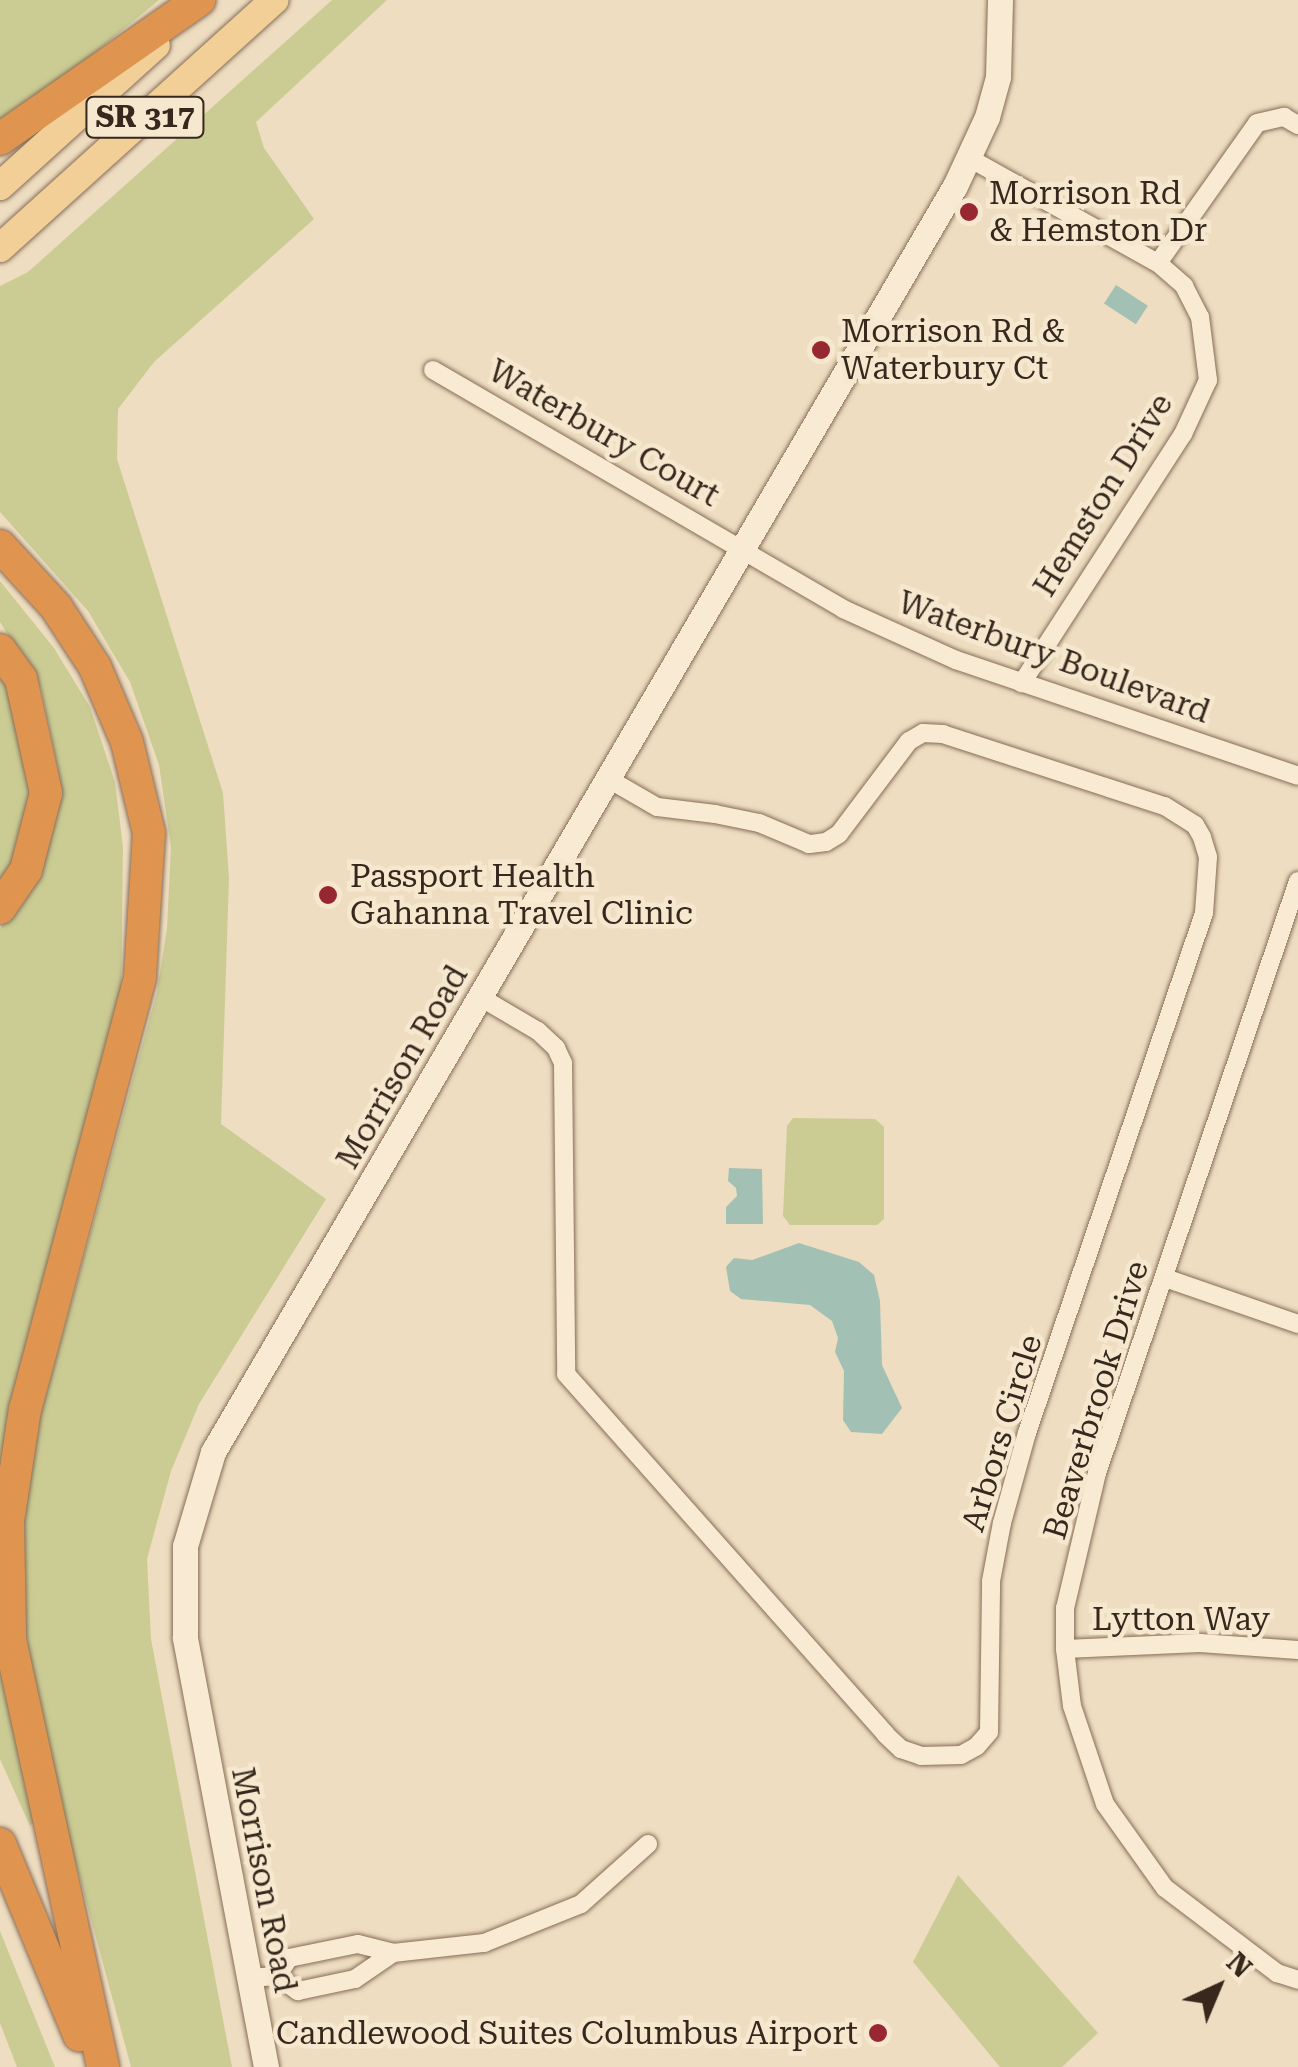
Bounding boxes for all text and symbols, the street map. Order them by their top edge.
road number: SR 317 [85,92,205,142]
place label: Morrison Rd & Hemston Dr [989,175,1207,250]
marker: Morrison Rd & Hemston Dr [958,201,980,223]
place label: Morrison Rd & Waterbury Ct [841,313,1065,388]
marker: Morrison Rd & Waterbury Ct [810,339,832,361]
street label: Waterbury Court [482,351,726,515]
street label: Hemston Drive [1025,387,1181,603]
street label: Waterbury Boulevard [893,583,1215,731]
place label: Passport Health Gahanna Travel Clinic [350,858,693,933]
marker: Passport Health Gahanna Travel Clinic [315,882,341,908]
street label: Morrison Road [328,958,476,1176]
street label: Beaverbrook Drive [1035,1256,1157,1544]
street label: Arbors Circle [954,1330,1050,1536]
street label: Lytton Way [1092,1600,1270,1638]
street label: Morrison Road [223,1764,305,1996]
north arrow [1168,1937,1268,2037]
text: N [1220,1946,1258,1984]
place label: Candlewood Suites Columbus Airport [276,2014,858,2052]
marker: Candlewood Suites Columbus Airport [867,2022,889,2044]

